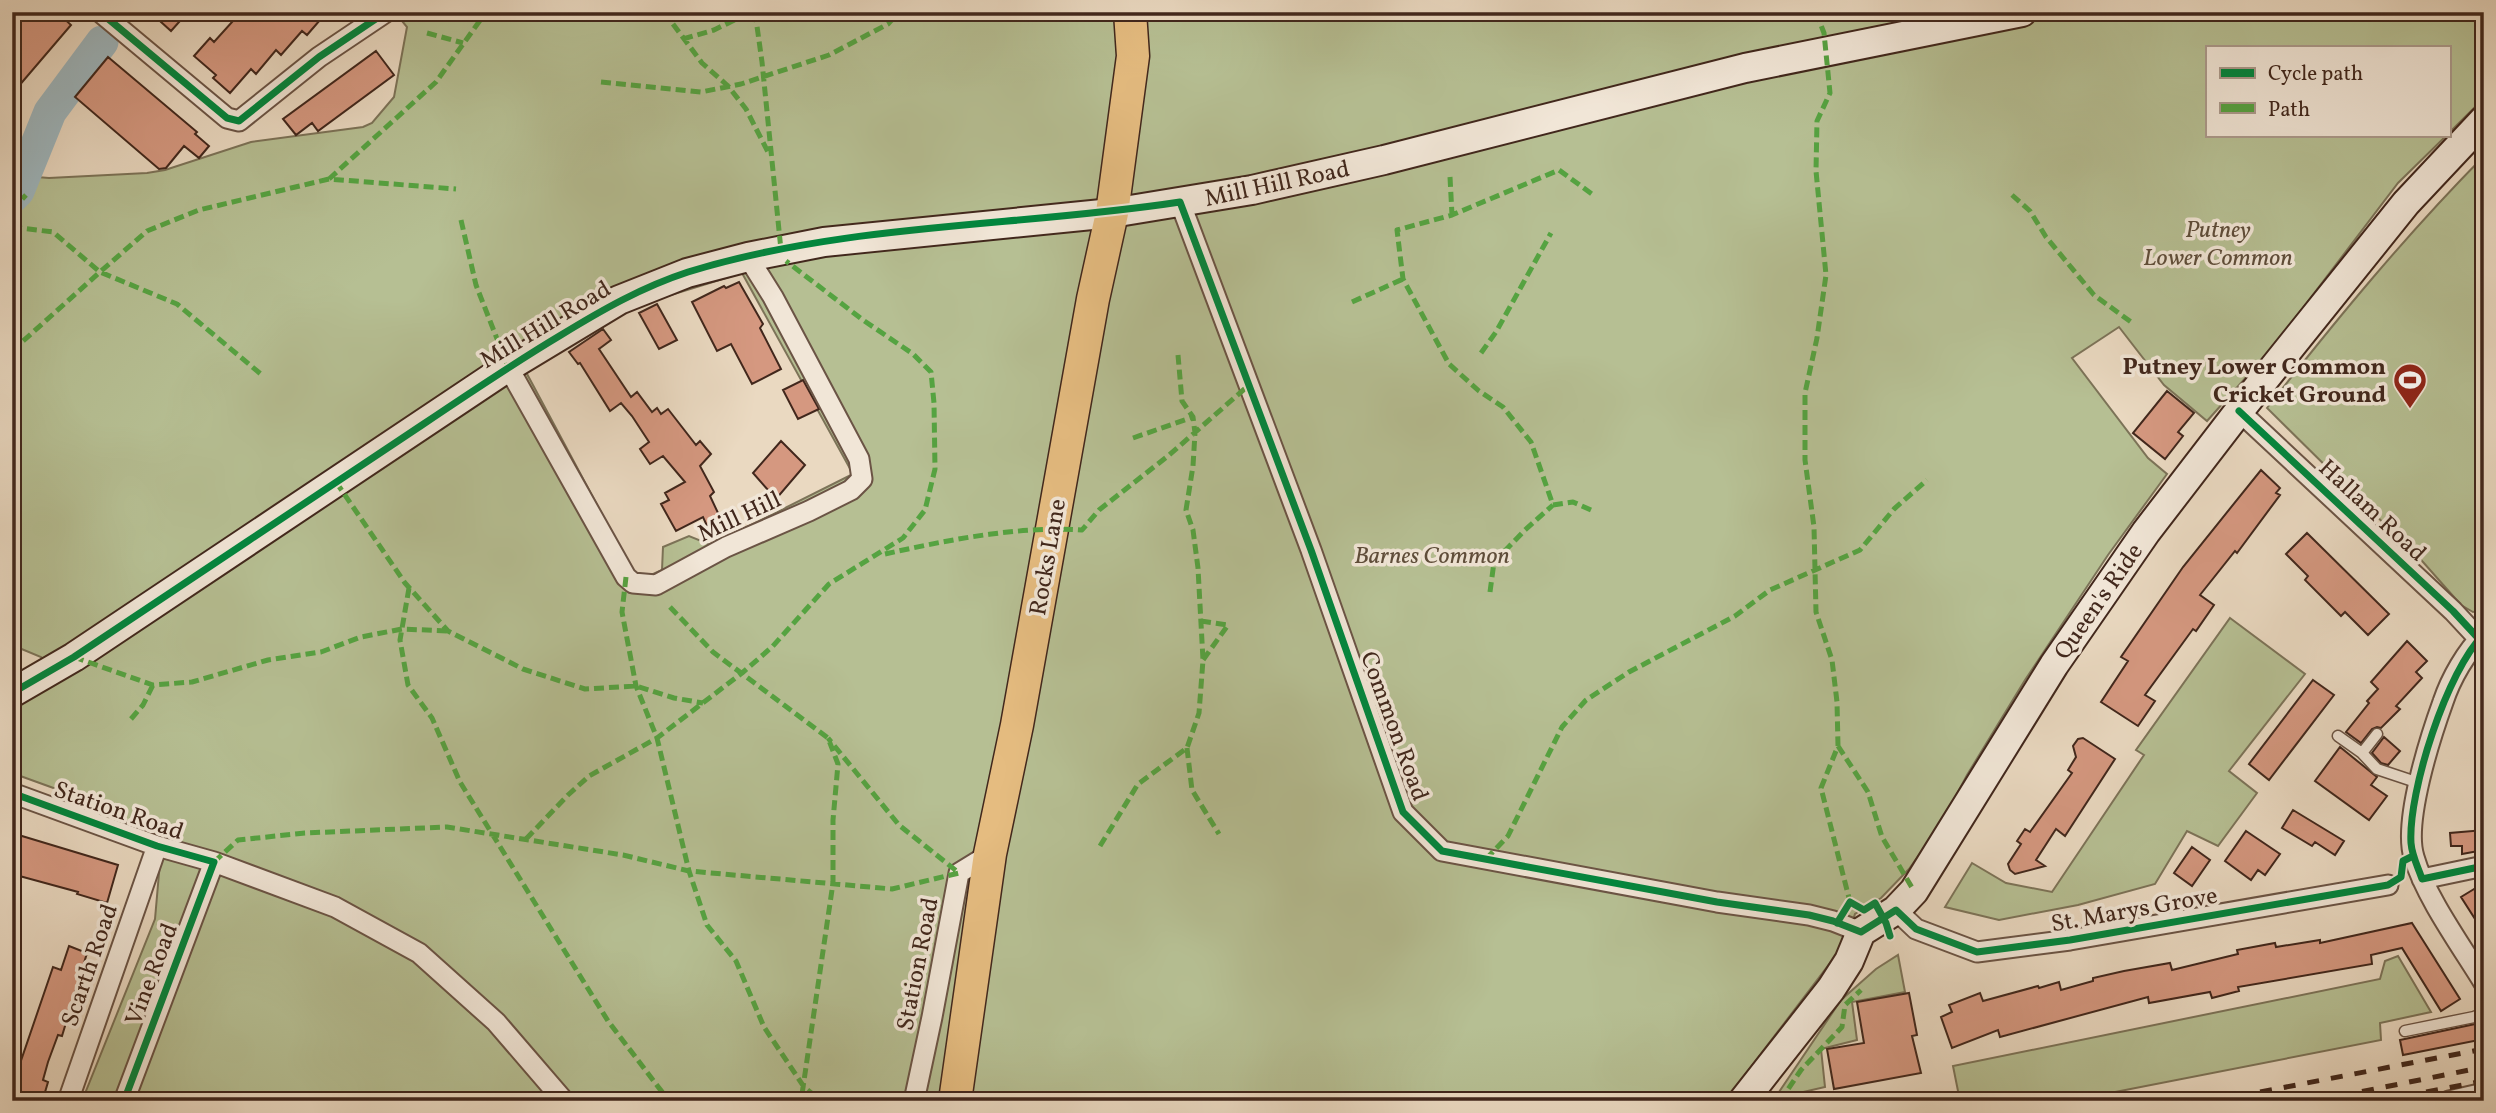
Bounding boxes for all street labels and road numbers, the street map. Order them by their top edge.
street label: Mill Hill Road [1202,153,1353,217]
street label: Mill Hill Road [474,273,618,378]
street label: Hallam Road [2310,452,2433,570]
street label: Mill Hill [693,484,787,552]
street label: Rocks Lane [1022,496,1076,618]
street label: Queen's Ride [2047,537,2152,667]
street label: Common Road [1350,647,1436,806]
street label: Station Road [49,774,188,850]
street label: St. Marys Grove [2048,880,2220,942]
street label: Station Road [889,895,949,1034]
street label: Scarth Road [54,900,128,1032]
street label: Vine Road [118,919,188,1031]

